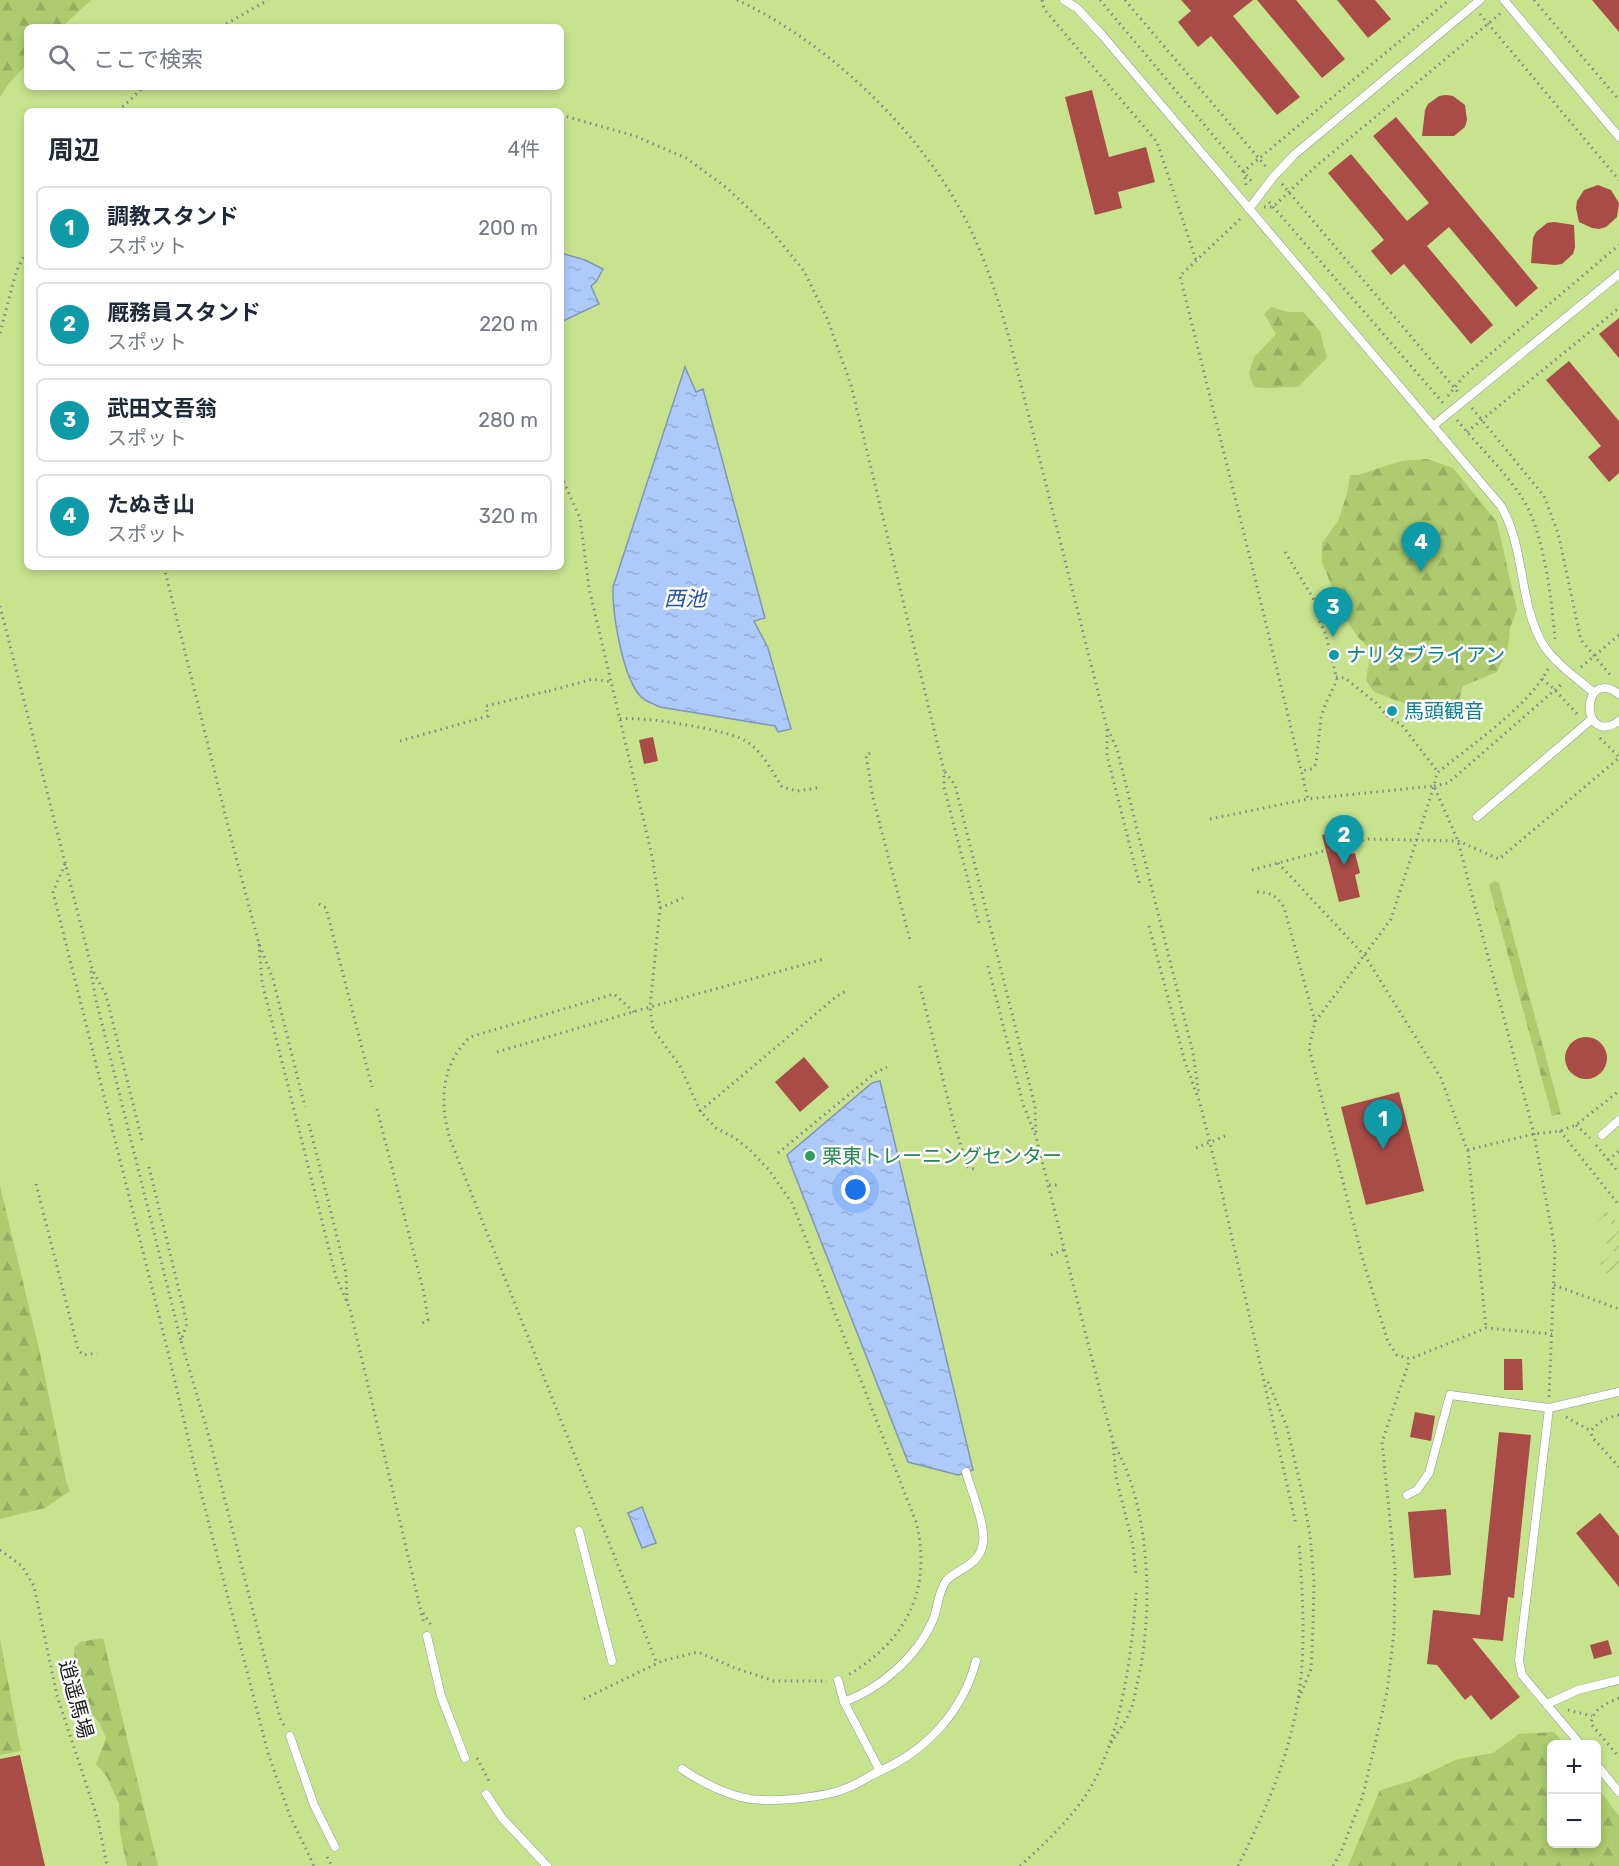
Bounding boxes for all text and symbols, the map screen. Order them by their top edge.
search box [24,24,564,90]
icon: search [45,41,78,74]
text: ここで検索 [93,46,203,73]
text: 周辺 [48,135,100,166]
text: 4件 [508,137,540,161]
text: 調教スタンド [107,203,239,230]
text: 1 [65,216,74,240]
text: 200 m [478,216,538,240]
text: スポット [107,234,187,258]
text: 厩務員スタンド [107,299,261,326]
text: 2 [63,312,76,336]
text: 220 m [479,312,538,336]
text: スポット [107,330,187,354]
text: 武田文吾翁 [107,395,217,422]
text: 3 [63,408,76,432]
text: 280 m [478,408,538,432]
text: スポット [107,426,187,450]
text: たぬき山 [107,491,195,518]
text: 4 [63,504,76,528]
text: 320 m [479,504,538,528]
text: スポット [107,522,187,546]
pin: 4 [1402,522,1440,572]
water label: 西池 [664,586,708,611]
pin: 3 [1314,588,1352,637]
place label: ナリタブライアン [1346,643,1505,667]
marker: ナリタブライアン [1327,648,1341,662]
place label: 馬頭観音 [1404,699,1484,723]
marker: 馬頭観音 [1385,704,1399,718]
pin: 2 [1324,816,1364,865]
pin: 1 [1364,1100,1402,1149]
place label: 栗東トレーニングセンター [822,1144,1062,1168]
marker: 栗東トレーニングセンター [803,1149,817,1163]
your location [841,1175,870,1204]
street label: 逍遥馬場 [54,1657,98,1741]
map controls [1547,1740,1601,1848]
button: + [1547,1740,1601,1794]
button: − [1547,1794,1601,1848]

